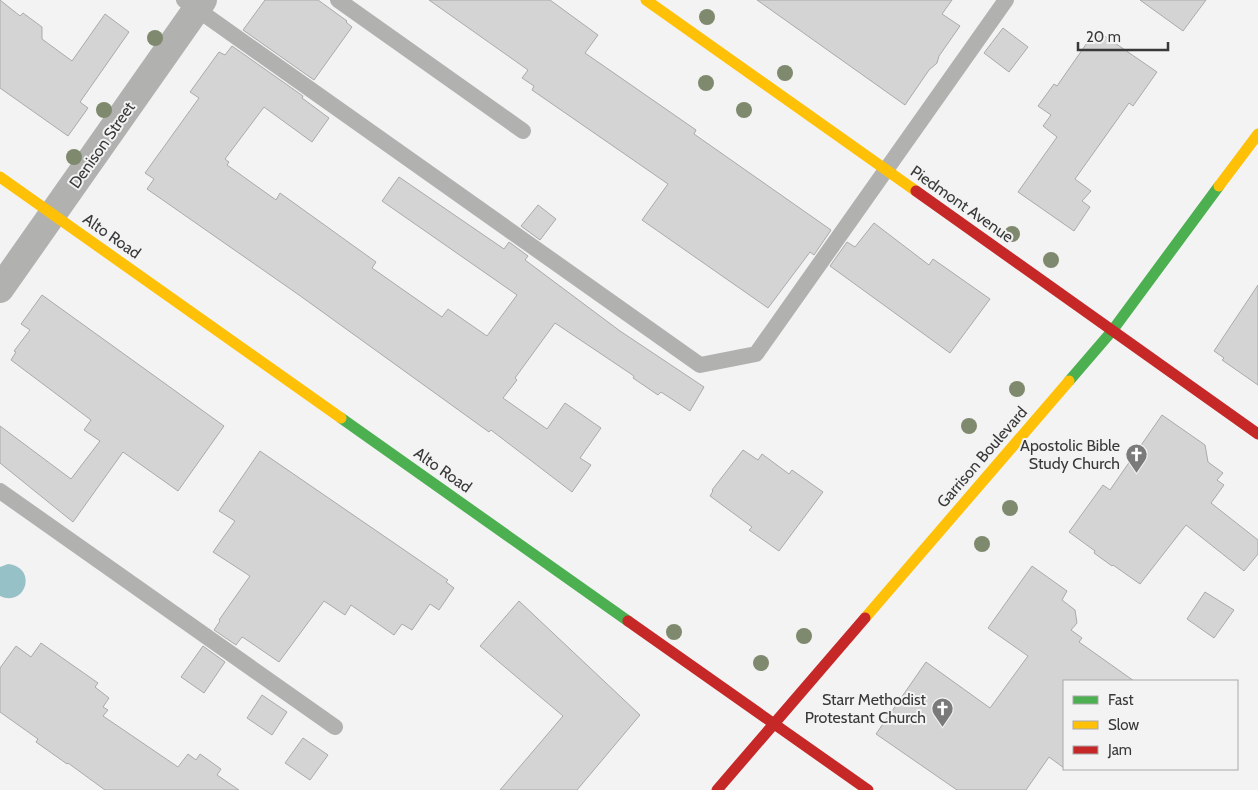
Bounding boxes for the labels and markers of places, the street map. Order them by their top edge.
place label: Apostolic Bible Study Church [1020,436,1120,473]
church icon: Apostolic Bible Study Church [1124,442,1148,473]
place label: Starr Methodist Protestant Church [805,690,927,727]
church icon: Starr Methodist Protestant Church [930,696,954,727]

